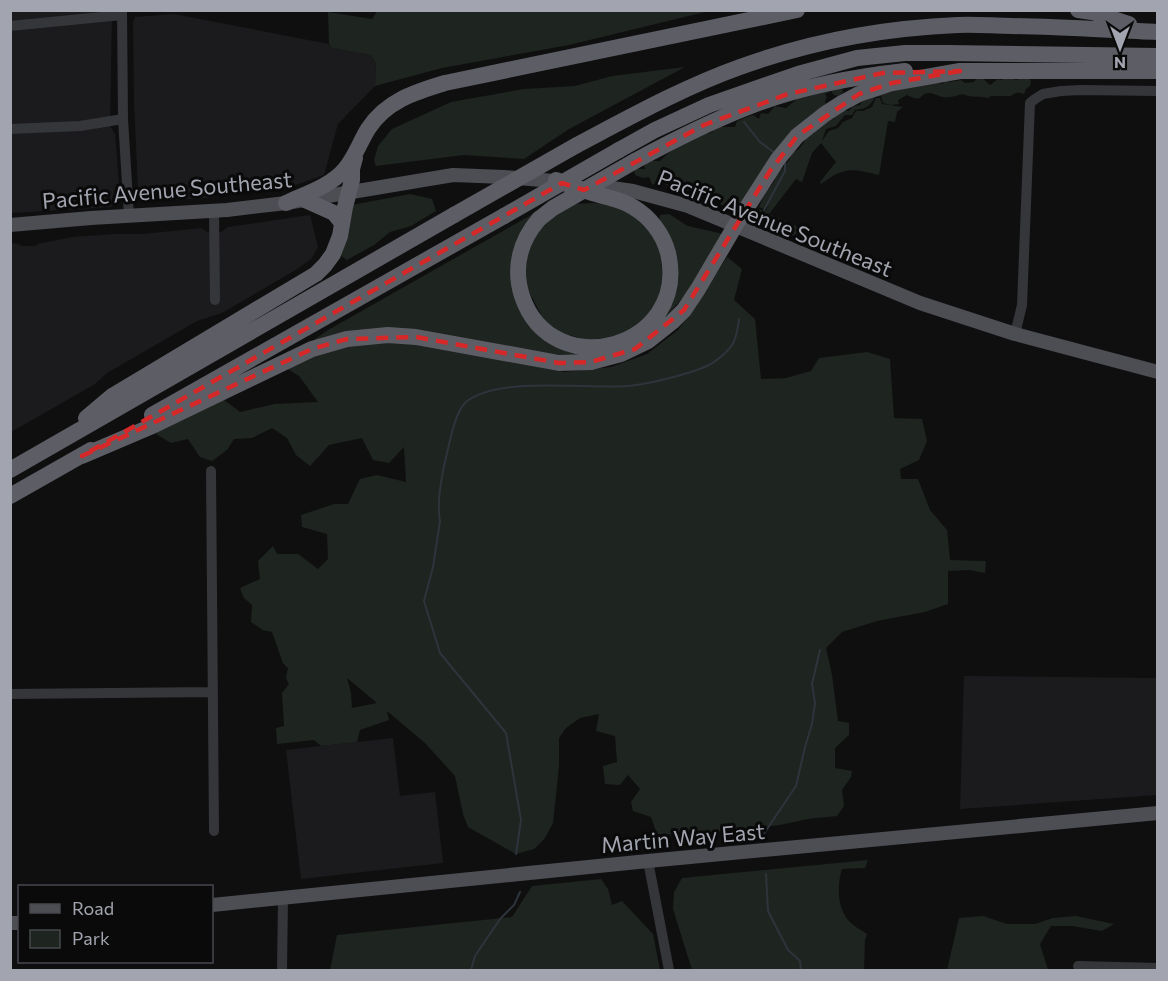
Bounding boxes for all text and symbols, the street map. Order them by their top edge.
north arrow [1090,18,1150,78]
text: N [1114,54,1126,73]
street label: Pacific Avenue Southeast [654,163,897,282]
street label: Pacific Avenue Southeast [41,165,293,214]
street label: Martin Way East [600,817,766,858]
legend [18,885,213,963]
text: Road [72,897,114,919]
text: Park [72,927,110,949]

